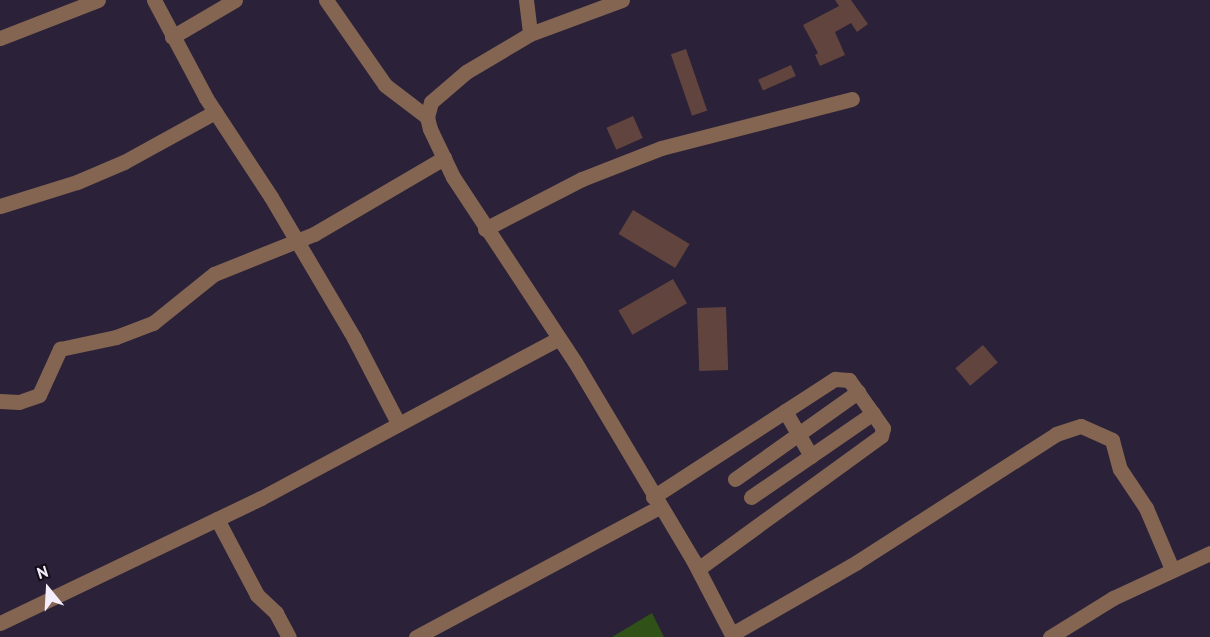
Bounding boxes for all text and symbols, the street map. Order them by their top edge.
north arrow [18,559,78,619]
text: N [34,561,51,583]

